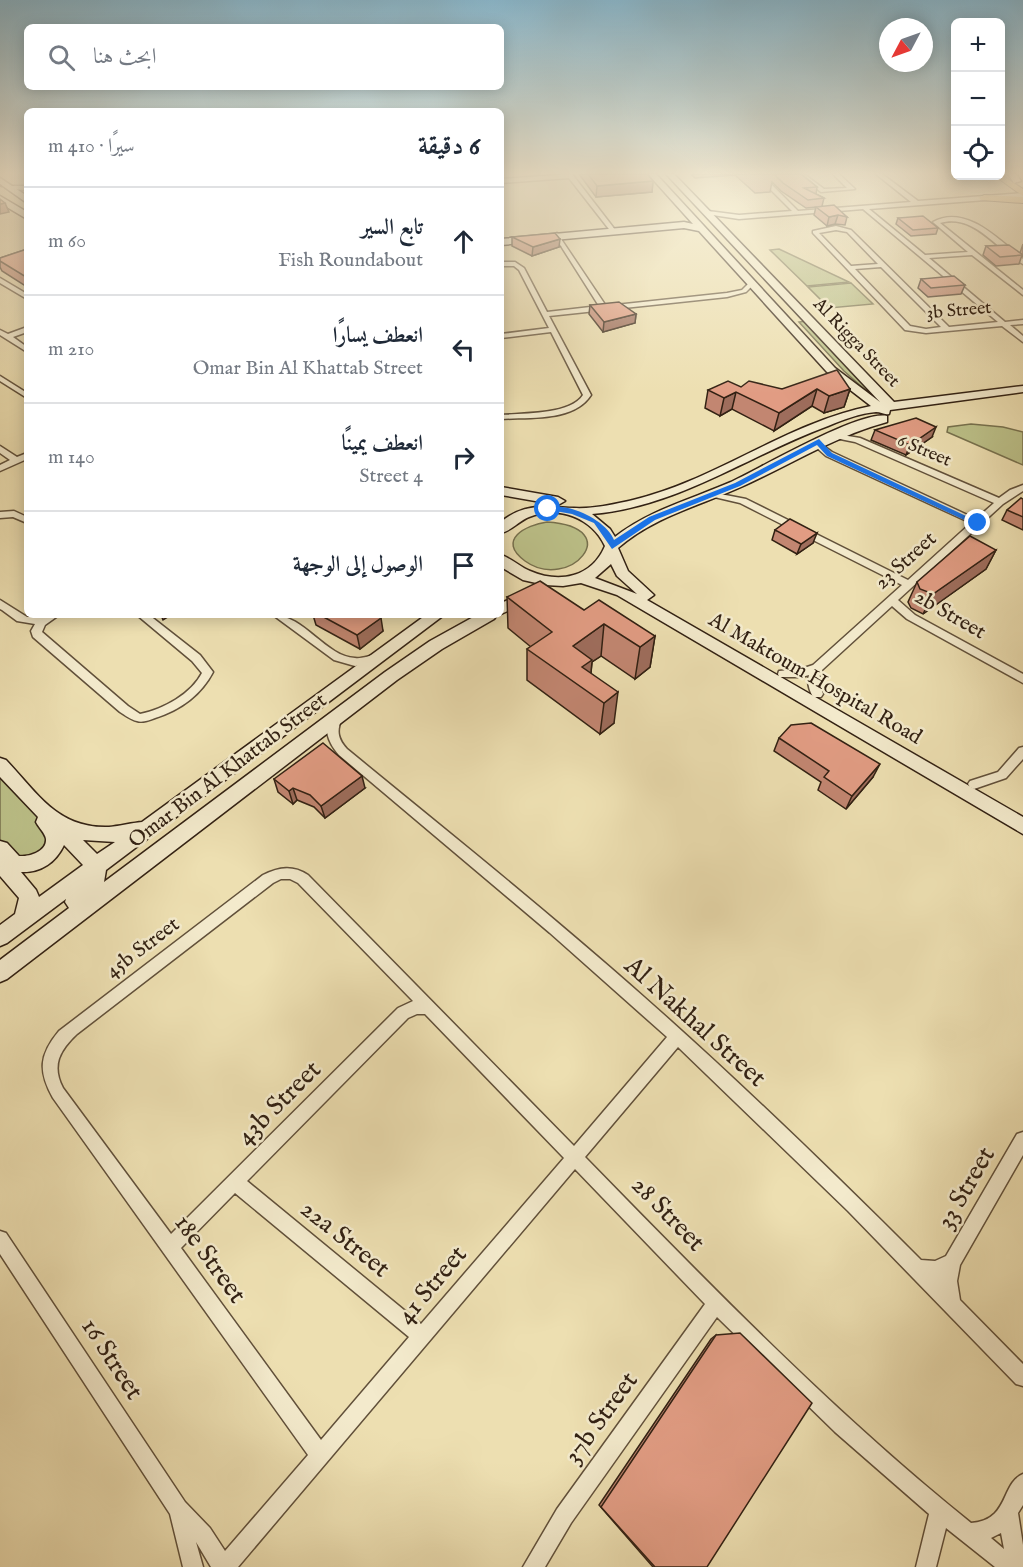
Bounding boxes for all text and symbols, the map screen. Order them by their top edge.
north arrow [879,18,933,72]
map controls [951,18,1005,180]
button: + [951,18,1005,72]
search box [24,24,504,90]
icon: search [45,41,78,74]
text: ابحث هنا [93,43,156,71]
button: − [951,72,1005,126]
button: locate [951,126,1005,180]
text: 6 دقيقة [418,130,480,163]
text: سيرًا · 410 m [48,134,135,159]
text: تابع السير [361,214,423,242]
icon: ahead [447,225,480,258]
text: 60 m [48,229,86,254]
text: Fish Roundabout [278,248,423,273]
street label: Al Rigga Street [807,293,904,392]
street label: 3b Street [926,297,992,325]
text: انعطف يسارًا [333,322,423,350]
icon: left [447,333,480,366]
text: 210 m [48,337,94,362]
text: Omar Bin Al Khattab Street [193,356,423,381]
street label: 6 Street [894,429,954,473]
text: انعطف يمينًا [342,430,423,458]
icon: right [447,441,480,474]
text: 140 m [48,445,95,470]
text: 4 Street [359,464,423,489]
route start [534,495,560,521]
route end [964,509,990,535]
street label: 23 Street [869,526,943,596]
icon: arrive [447,549,480,582]
text: الوصول إلى الوجهة [293,551,423,579]
street label: 2b Street [910,584,990,646]
street label: Al Maktoum Hospital Road [703,606,927,752]
street label: Omar Bin Al Khattab Street [123,687,333,855]
street label: 45b Street [101,911,185,985]
street label: Al Nakhal Street [616,949,773,1094]
street label: 43b Street [230,1054,328,1152]
street label: 33 Street [929,1141,1003,1235]
street label: 28 Street [624,1169,712,1259]
street label: 22a Street [293,1193,397,1285]
street label: 18e Street [167,1208,253,1310]
street label: 41 Street [390,1239,474,1331]
street label: 16 Street [73,1312,151,1406]
street label: 37b Street [556,1365,646,1471]

